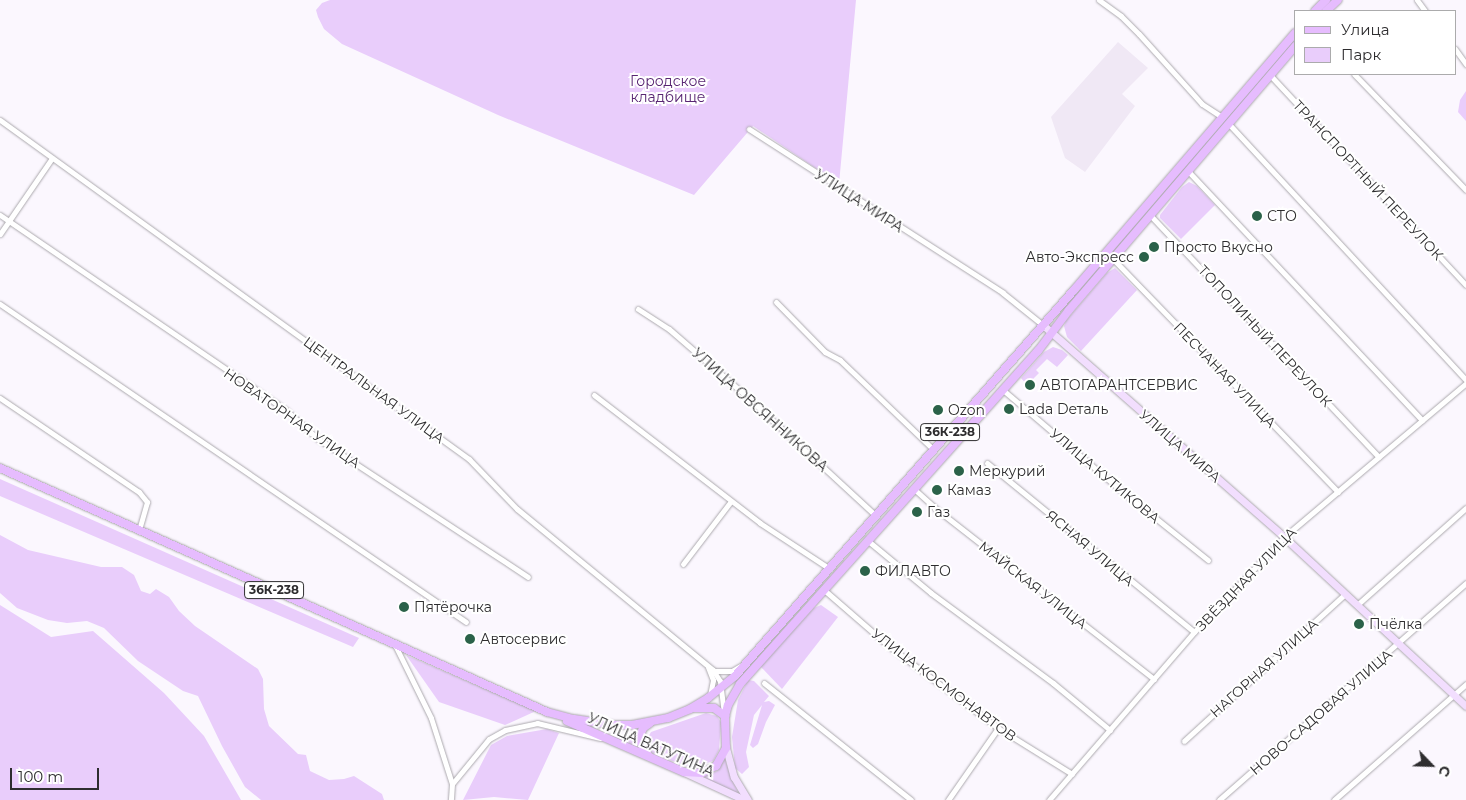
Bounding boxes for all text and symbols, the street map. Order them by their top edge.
legend [1294,10,1456,75]
text: Улица [1341,20,1389,39]
text: Парк [1341,45,1381,64]
park label: Городское кладбище [630,73,706,105]
street label: ТРАНСПОРТНЫЙ ПЕРЕУЛОК [1289,97,1447,263]
street label: УЛИЦА МИРА [812,166,906,236]
place label: СТО [1267,208,1297,224]
marker: СТО [1251,210,1263,222]
place label: Просто Вкусно [1164,239,1273,255]
marker: Просто Вкусно [1148,241,1160,253]
place label: Авто-Экспресс [1026,249,1134,265]
marker: Авто-Экспресс [1138,251,1150,263]
street label: ТОПОЛИНЫЙ ПЕРЕУЛОК [1195,262,1335,410]
street label: ПЕСЧАНАЯ УЛИЦА [1170,319,1280,431]
street label: ЦЕНТРАЛЬНАЯ УЛИЦА [300,333,448,447]
street label: УЛИЦА ОВСЯННИКОВА [689,345,831,475]
street label: НОВАТОРНАЯ УЛИЦА [221,364,363,472]
place label: АВТОГАРАНТСЕРВИС [1040,377,1198,393]
marker: АВТОГАРАНТСЕРВИС [1024,379,1036,391]
place label: Lada Dеталь [1019,401,1108,417]
place label: Ozon [948,402,985,418]
marker: Lada Dеталь [1003,403,1015,415]
marker: Ozon [932,404,944,416]
street label: УЛИЦА МИРА [1136,406,1224,486]
road number: 36К-238 [920,422,980,442]
street label: УЛИЦА КУТИКОВА [1047,425,1163,527]
place label: Меркурий [969,463,1045,479]
marker: Меркурий [953,465,965,477]
place label: Камаз [947,482,991,498]
marker: Камаз [931,484,943,496]
place label: Газ [927,504,950,520]
marker: Газ [911,506,923,518]
street label: ЯСНАЯ УЛИЦА [1043,506,1137,590]
street label: ЗВЁЗДНАЯ УЛИЦА [1192,524,1300,634]
street label: МАЙСКАЯ УЛИЦА [976,538,1090,632]
place label: ФИЛАВТО [875,563,951,579]
marker: ФИЛАВТО [859,565,871,577]
road number: 36К-238 [244,580,304,600]
place label: Пятёрочка [414,599,492,615]
marker: Пятёрочка [398,601,410,613]
street label: НАГОРНАЯ УЛИЦА [1207,615,1321,721]
place label: Пчёлка [1369,616,1422,632]
marker: Пчёлка [1353,618,1365,630]
street label: УЛИЦА КОСМОНАВТОВ [868,625,1020,745]
place label: Автосервис [480,631,566,647]
marker: Автосервис [464,633,476,645]
street label: НОВО-САДОВАЯ УЛИЦА [1247,646,1395,778]
street label: УЛИЦА ВАТУТИНА [585,710,717,780]
north arrow [1406,740,1456,790]
scale bar [12,758,101,790]
text: С [1434,763,1455,779]
text: 100 m [18,767,63,786]

